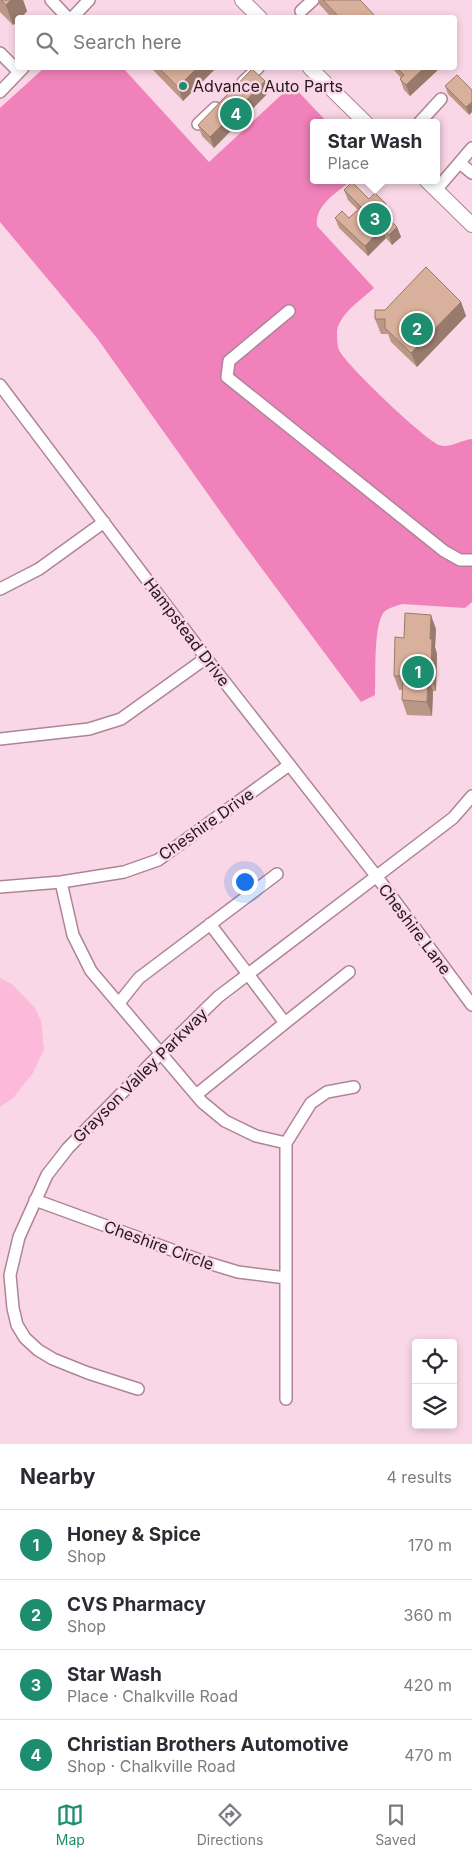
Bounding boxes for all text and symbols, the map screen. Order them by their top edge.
search box [15,15,457,70]
icon: search [33,29,61,57]
text: Search here [73,31,182,54]
place label: Advance Auto Parts [193,76,343,96]
marker: Advance Auto Parts [177,80,189,92]
pin: 4 [220,95,252,133]
popup [310,119,440,184]
text: Star Wash [328,130,422,153]
text: Place [328,153,369,173]
pin: 3 [359,200,391,238]
pin: 2 [401,310,433,348]
street label: Hampstead Drive [140,574,234,690]
pin: 1 [402,653,434,691]
street label: Cheshire Drive [155,784,257,864]
your location [232,869,258,895]
street label: Cheshire Lane [374,880,456,978]
street label: Grayson Valley Parkway [68,1003,212,1147]
street label: Cheshire Circle [101,1216,217,1274]
map controls [412,1339,457,1429]
button: locate [412,1339,457,1384]
button: layers [412,1384,457,1429]
text: Nearby [20,1464,95,1489]
text: 4 results [387,1467,452,1487]
text: Honey & Spice [67,1523,201,1546]
text: 1 [33,1535,39,1555]
text: 170 m [408,1535,452,1555]
text: Shop [67,1546,106,1566]
text: CVS Pharmacy [67,1593,206,1616]
text: 2 [31,1605,41,1625]
text: 360 m [404,1605,452,1625]
text: Shop [67,1616,106,1636]
text: Star Wash [67,1663,162,1686]
text: 3 [31,1675,41,1695]
text: 420 m [403,1675,452,1695]
text: Place · Chalkville Road [67,1686,238,1706]
text: Christian Brothers Automotive [67,1733,348,1756]
text: 4 [31,1745,41,1765]
text: 470 m [404,1745,452,1765]
text: Shop · Chalkville Road [67,1756,236,1776]
tab: Map [56,1801,85,1848]
tab: Directions [197,1801,263,1848]
tab: Saved [375,1801,416,1848]

